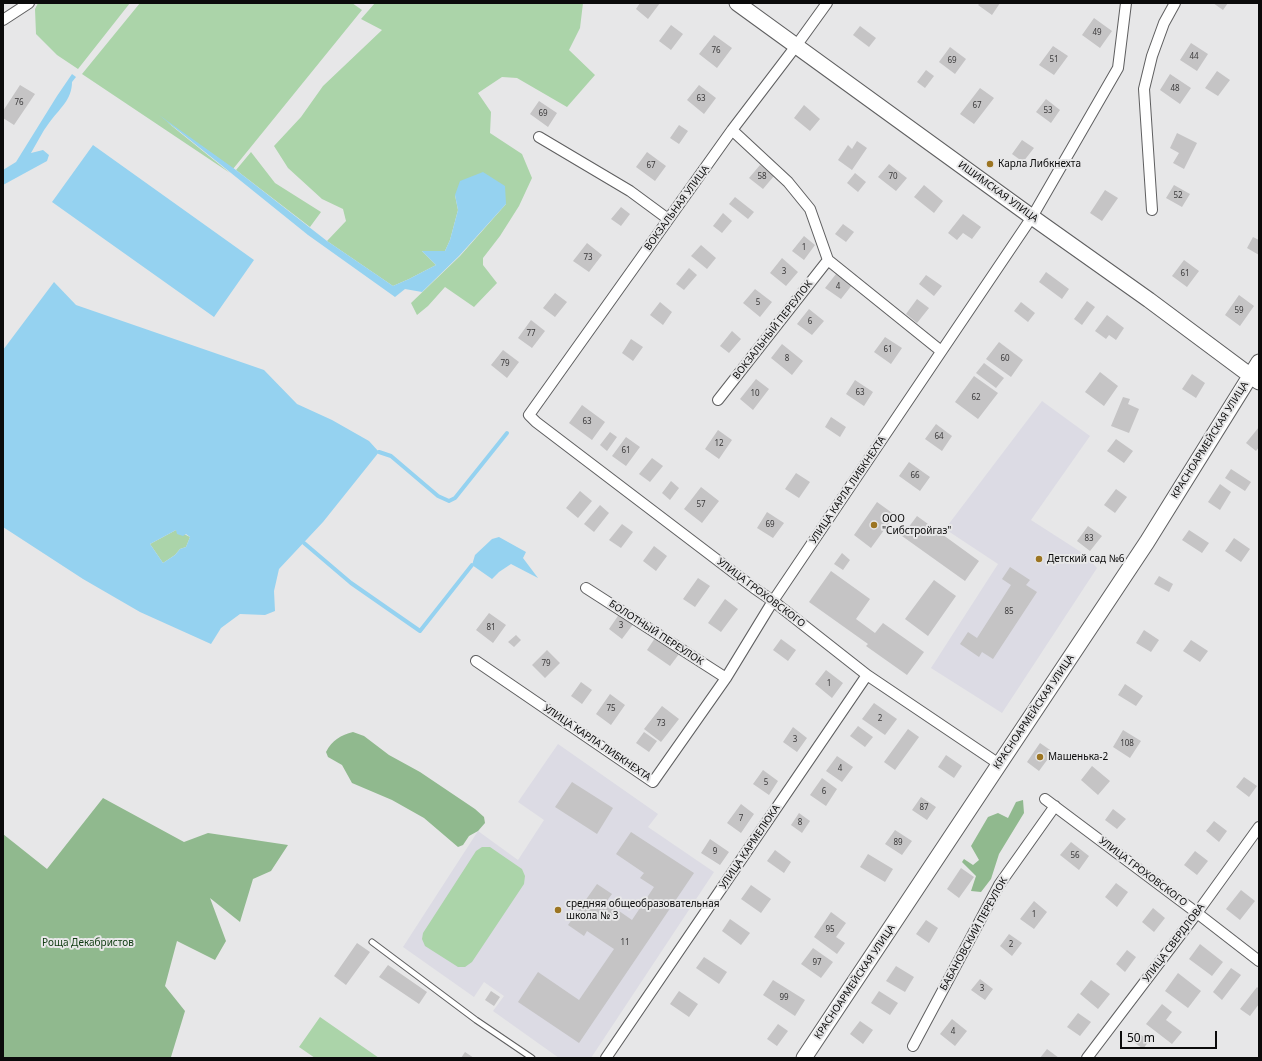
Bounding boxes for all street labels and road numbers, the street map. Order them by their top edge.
street label: ИШИМСКАЯ УЛИЦА [956,159,1040,225]
street label: ВОКЗАЛЬНАЯ УЛИЦА [642,163,712,253]
street label: ВОКЗАЛЬНЫЙ ПЕРЕУЛОК [731,278,815,382]
street label: КРАСНОАРМЕЙСКАЯ УЛИЦА [1169,379,1251,501]
street label: УЛИЦА КАРЛА ЛИБКНЕХТА [807,434,889,546]
street label: УЛИЦА ГРОХОВСКОГО [715,556,807,630]
street label: БОЛОТНЫЙ ПЕРЕУЛОК [606,598,706,668]
street label: КРАСНОАРМЕЙСКАЯ УЛИЦА [991,653,1077,771]
street label: УЛИЦА КАРЛА ЛИБКНЕХТА [541,702,653,784]
street label: УЛИЦА КАРМЕЛЮКА [717,803,783,891]
street label: УЛИЦА ГРОХОВСКОГО [1097,835,1189,909]
street label: БАБАНОВСКИЙ ПЕРЕУЛОК [938,875,1010,993]
street label: УЛИЦА СВЕРДЛОВА [1141,901,1207,985]
street label: КРАСНОАРМЕЙСКАЯ УЛИЦА [812,923,898,1041]

